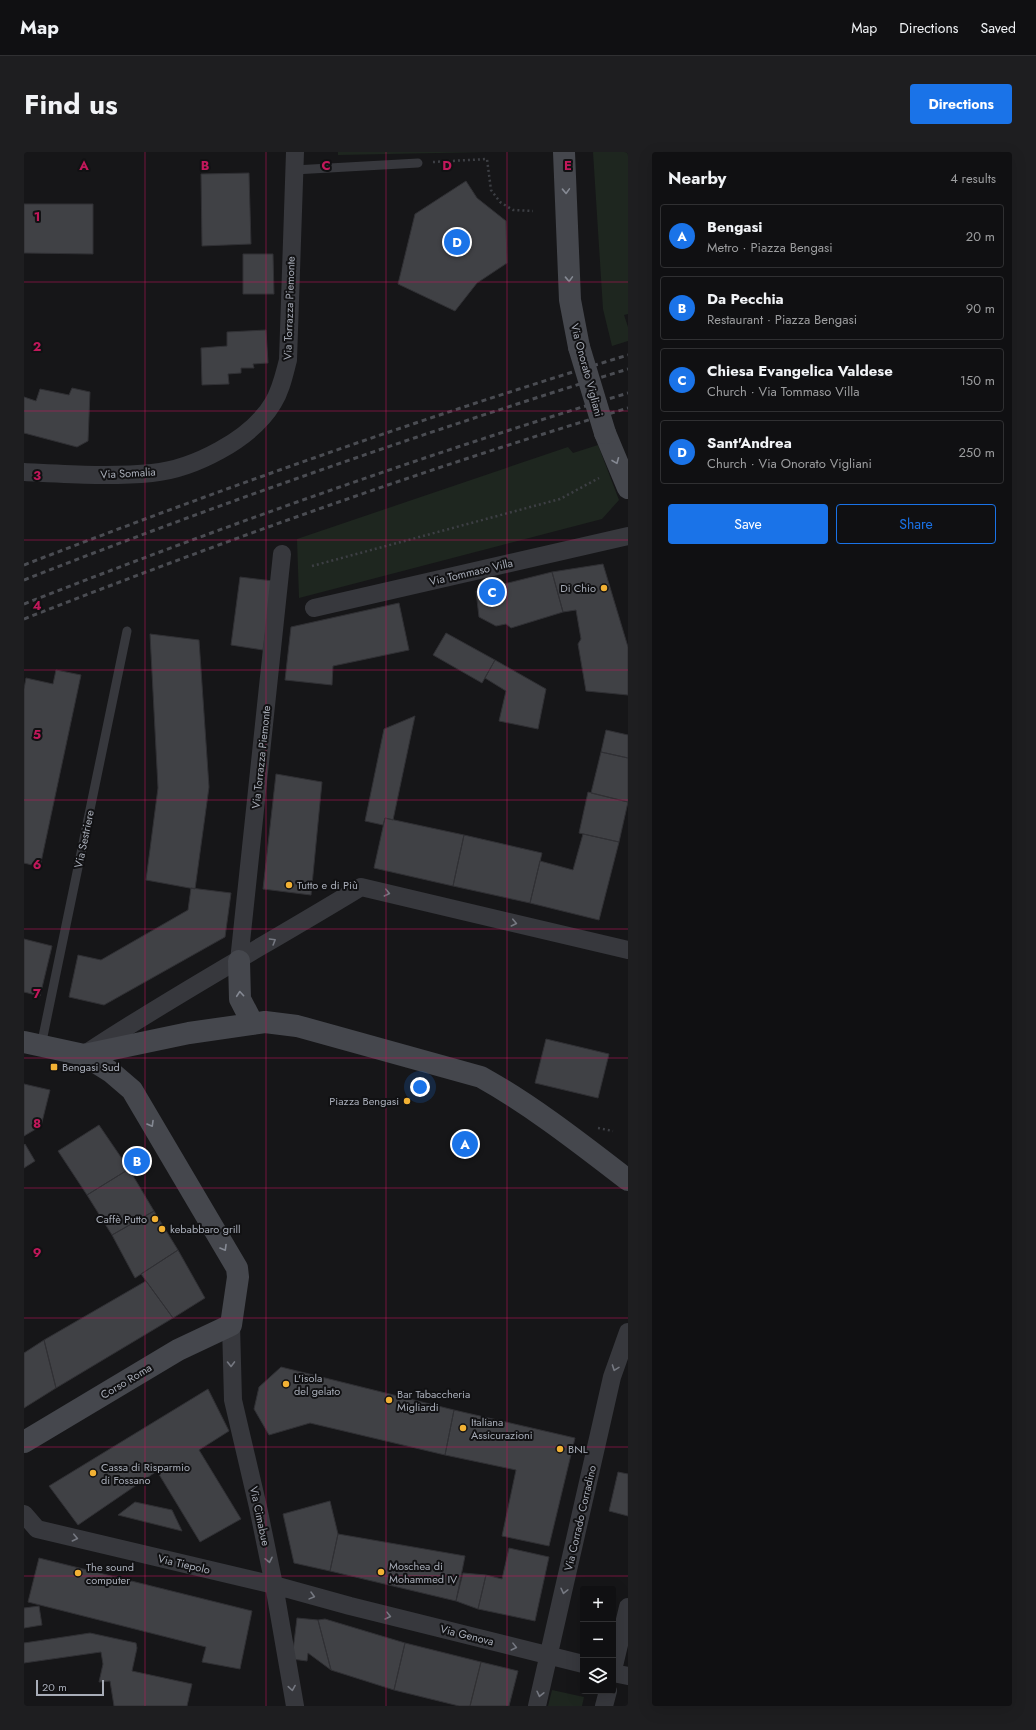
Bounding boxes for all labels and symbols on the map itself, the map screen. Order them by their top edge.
text: A [78,156,89,175]
text: B [201,156,210,175]
text: C [321,156,331,175]
text: D [442,156,452,175]
text: E [564,156,572,175]
one-way arrow [561,188,570,194]
text: 1 [34,207,40,226]
pin: D [444,227,470,257]
street label: Via Torrazza Piemonte [279,256,299,360]
one-way arrow [565,276,573,282]
street label: Via Onorato Vigliani [567,322,607,419]
text: 2 [33,337,41,356]
one-way arrow [612,457,620,464]
street label: Via Somalia [100,464,156,482]
text: 3 [33,466,41,485]
street label: Via Tommaso Villa [428,555,514,589]
pin: C [479,577,505,607]
place label: Di Chio [560,580,596,596]
marker: Di Chio [599,583,609,593]
text: 4 [32,596,42,615]
street label: Via Torrazza Piemonte [248,704,274,809]
text: 5 [33,725,41,744]
street label: Via Sestriere [70,808,98,870]
text: 6 [33,855,42,874]
place label: Tutto e di Più [297,877,358,893]
marker: Tutto e di Più [284,880,294,890]
one-way arrow [383,888,390,897]
one-way arrow [510,918,517,926]
one-way arrow [269,938,276,945]
text: 7 [33,984,41,1003]
one-way arrow [236,991,245,997]
place label: Bengasi Sud [62,1059,120,1075]
marker: Bengasi Sud [49,1062,59,1072]
your location [410,1077,430,1097]
place label: Piazza Bengasi [329,1093,399,1109]
marker: Piazza Bengasi [402,1096,412,1106]
text: 8 [33,1114,41,1133]
one-way arrow [147,1119,154,1127]
pin: A [452,1129,478,1159]
pin: B [124,1146,150,1176]
place label: Caffè Putto [96,1211,147,1227]
marker: Caffè Putto [150,1214,160,1224]
place label: kebabbaro grill [170,1221,241,1237]
marker: kebabbaro grill [157,1224,167,1234]
text: 9 [33,1243,42,1262]
one-way arrow [220,1244,227,1251]
street label: Corso Roma [97,1359,155,1403]
one-way arrow [227,1361,235,1367]
one-way arrow [611,1365,620,1372]
place label: L'isola del gelato [294,1370,340,1399]
marker: L'isola del gelato [281,1379,291,1389]
place label: Bar Tabaccheria Migliardi [397,1386,470,1415]
marker: Bar Tabaccheria Migliardi [384,1395,394,1405]
place label: Italiana Assicurazioni [471,1414,533,1443]
marker: Italiana Assicurazioni [458,1423,468,1433]
place label: BNL [568,1441,588,1457]
marker: BNL [555,1444,565,1454]
place label: Cassa di Risparmio di Fossano [101,1459,190,1488]
street label: Via Corrado Corradino [560,1464,600,1572]
marker: Cassa di Risparmio di Fossano [88,1468,98,1478]
street label: Via Cimabue [246,1485,274,1548]
one-way arrow [72,1533,78,1541]
street label: Via Tiepolo [156,1550,212,1578]
one-way arrow [265,1557,273,1563]
place label: Moschea di Mohammed IV [389,1558,458,1587]
place label: The sound computer [86,1559,134,1588]
marker: Moschea di Mohammed IV [376,1567,386,1577]
marker: The sound computer [73,1568,83,1578]
one-way arrow [560,1587,568,1594]
one-way arrow [308,1591,315,1600]
one-way arrow [385,1611,391,1619]
street label: Via Genova [439,1621,495,1649]
one-way arrow [511,1642,517,1650]
scale bar [36,1678,104,1697]
one-way arrow [287,1685,296,1691]
one-way arrow [537,1691,545,1697]

